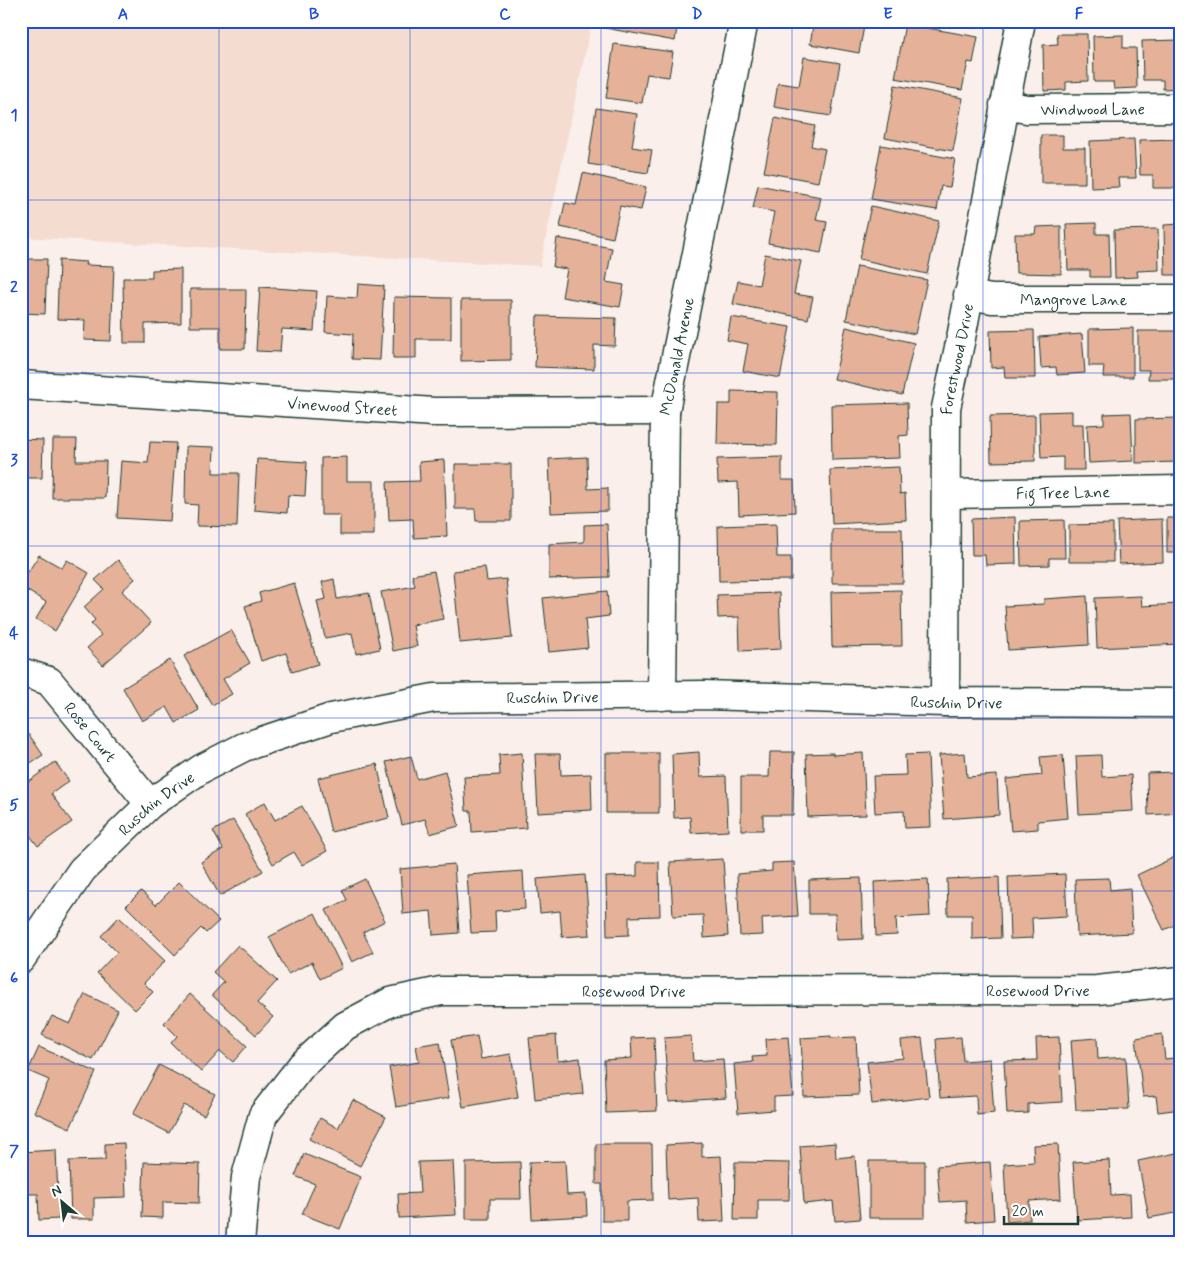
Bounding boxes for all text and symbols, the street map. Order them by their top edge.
text: A [118,4,128,25]
text: B [309,4,319,25]
text: C [499,4,511,25]
text: D [691,4,703,25]
text: E [883,4,893,25]
text: F [1075,4,1084,25]
street label: Windwood Lane [1040,99,1145,121]
text: 1 [10,105,18,126]
text: 2 [10,277,18,298]
street label: Mangrove Lane [1020,290,1128,312]
street label: McDonald Avenue [655,295,700,417]
street label: Forestwood Drive [937,302,979,415]
street label: Vinewood Street [287,393,398,422]
text: 3 [10,450,18,471]
street label: Fig Tree Lane [1016,482,1110,506]
text: 4 [9,623,19,644]
street label: Ruschin Drive [506,687,599,709]
street label: Ruschin Drive [910,692,1003,714]
street label: Rose Court [59,698,120,767]
street label: Ruschin Drive [114,767,199,841]
text: 5 [9,795,19,816]
text: 6 [10,968,18,989]
street label: Rosewood Drive [986,981,1090,1002]
street label: Rosewood Drive [582,982,686,1003]
text: 7 [9,1141,19,1162]
north arrow [38,1176,88,1226]
text: N [48,1181,65,1202]
scale bar [1004,1194,1078,1226]
text: 20 m [1012,1202,1044,1222]

